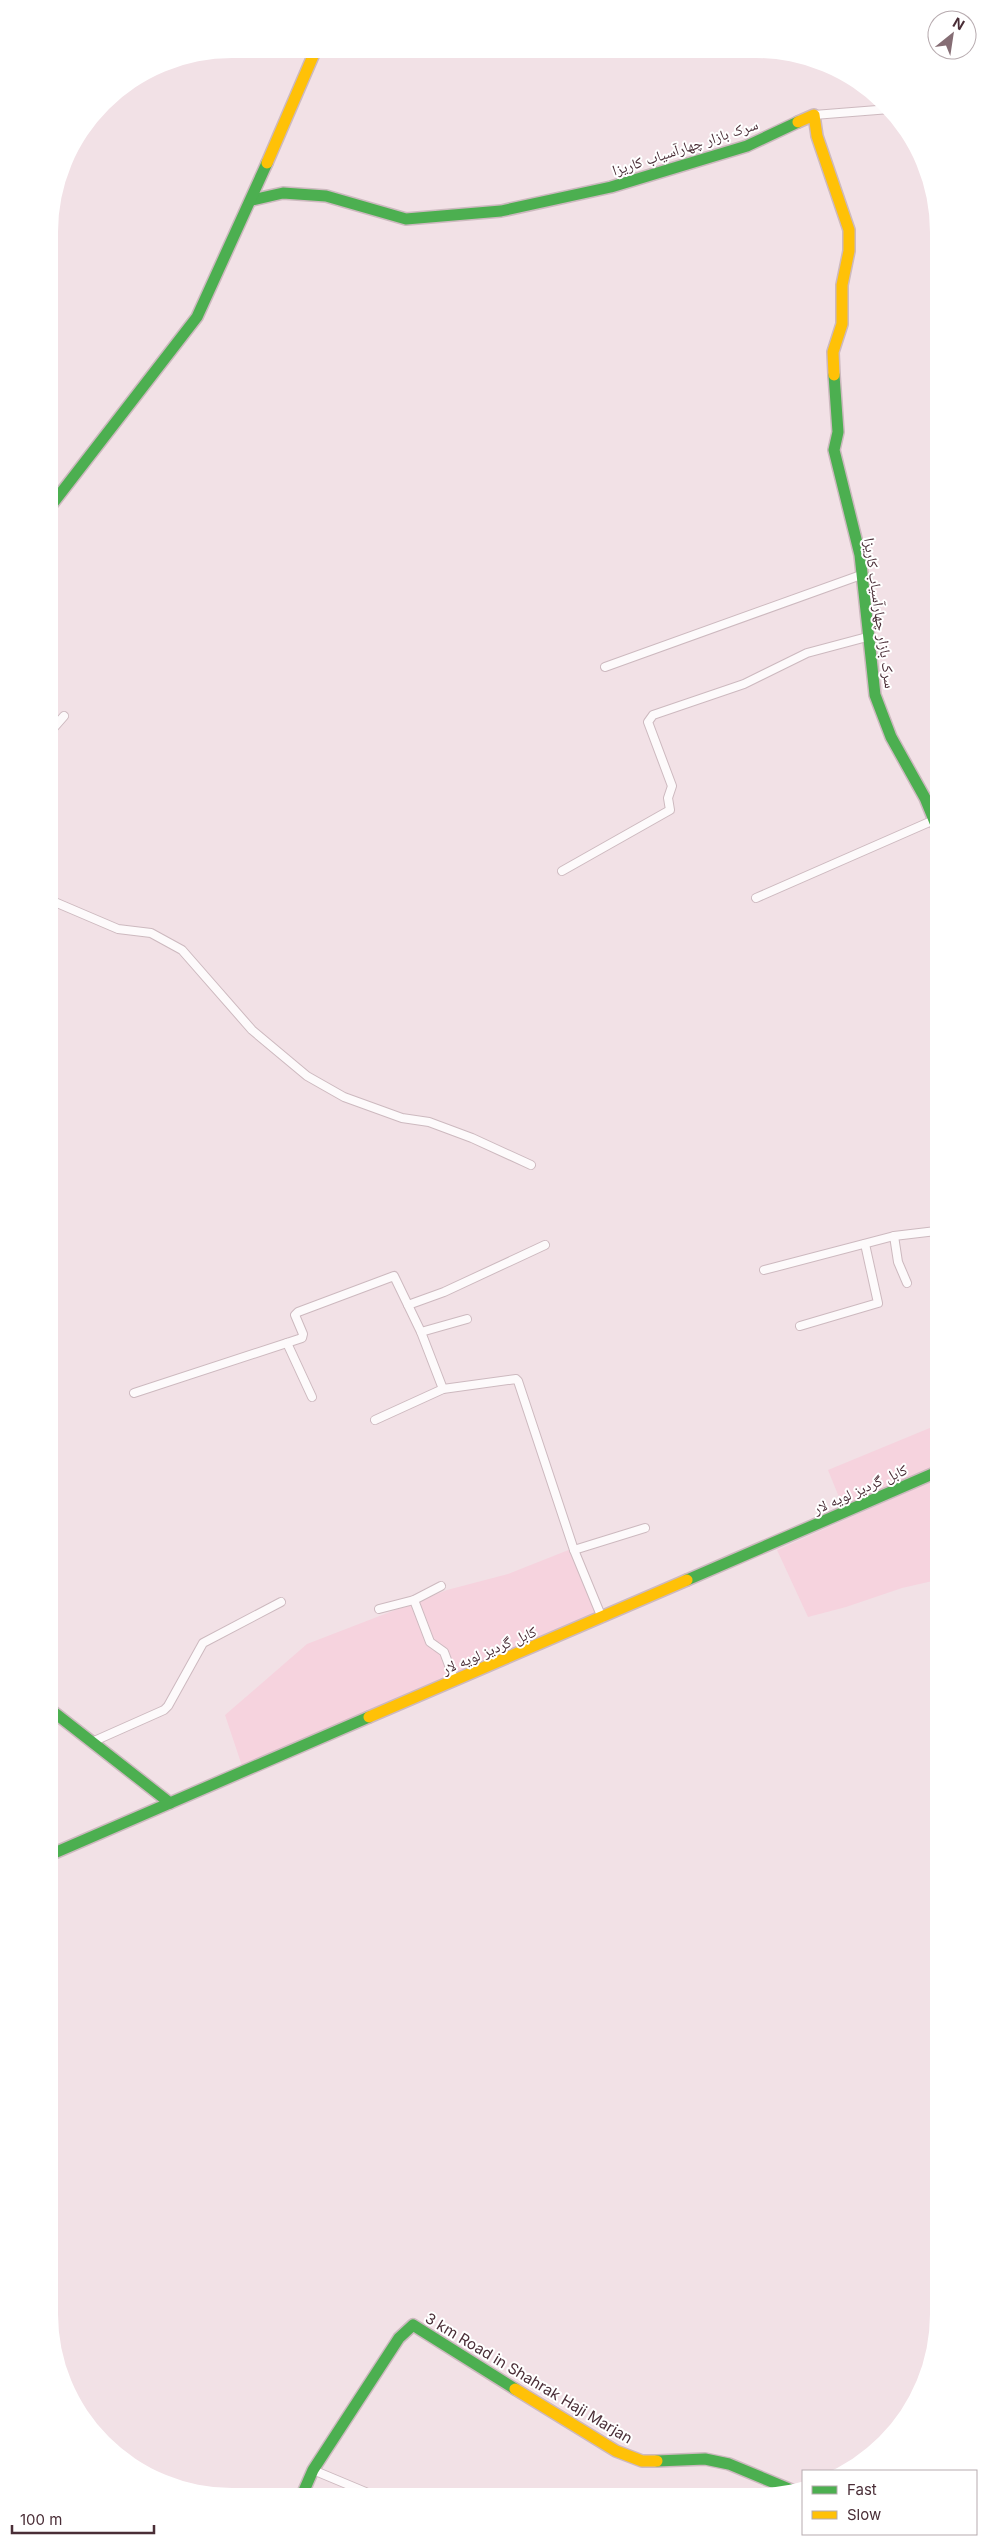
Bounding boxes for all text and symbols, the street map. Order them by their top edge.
north arrow [927,10,977,60]
text: N [950,13,968,33]
street label: سرک بازار چهارآسیاب کاریزا [610,114,760,180]
street label: سرک بازار چهارآسیاب کاریزا [860,536,900,690]
street label: کابل گردیز لویه لار [809,1460,910,1520]
street label: کابل گردیز لویه لار [438,1622,540,1680]
street label: 3 km Road in Shahrak Haji Marjan [422,2308,636,2448]
legend [802,2470,977,2535]
text: Fast [847,2480,877,2499]
scale bar [12,2502,155,2534]
text: Slow [847,2505,881,2524]
text: 100 m [20,2510,62,2529]

